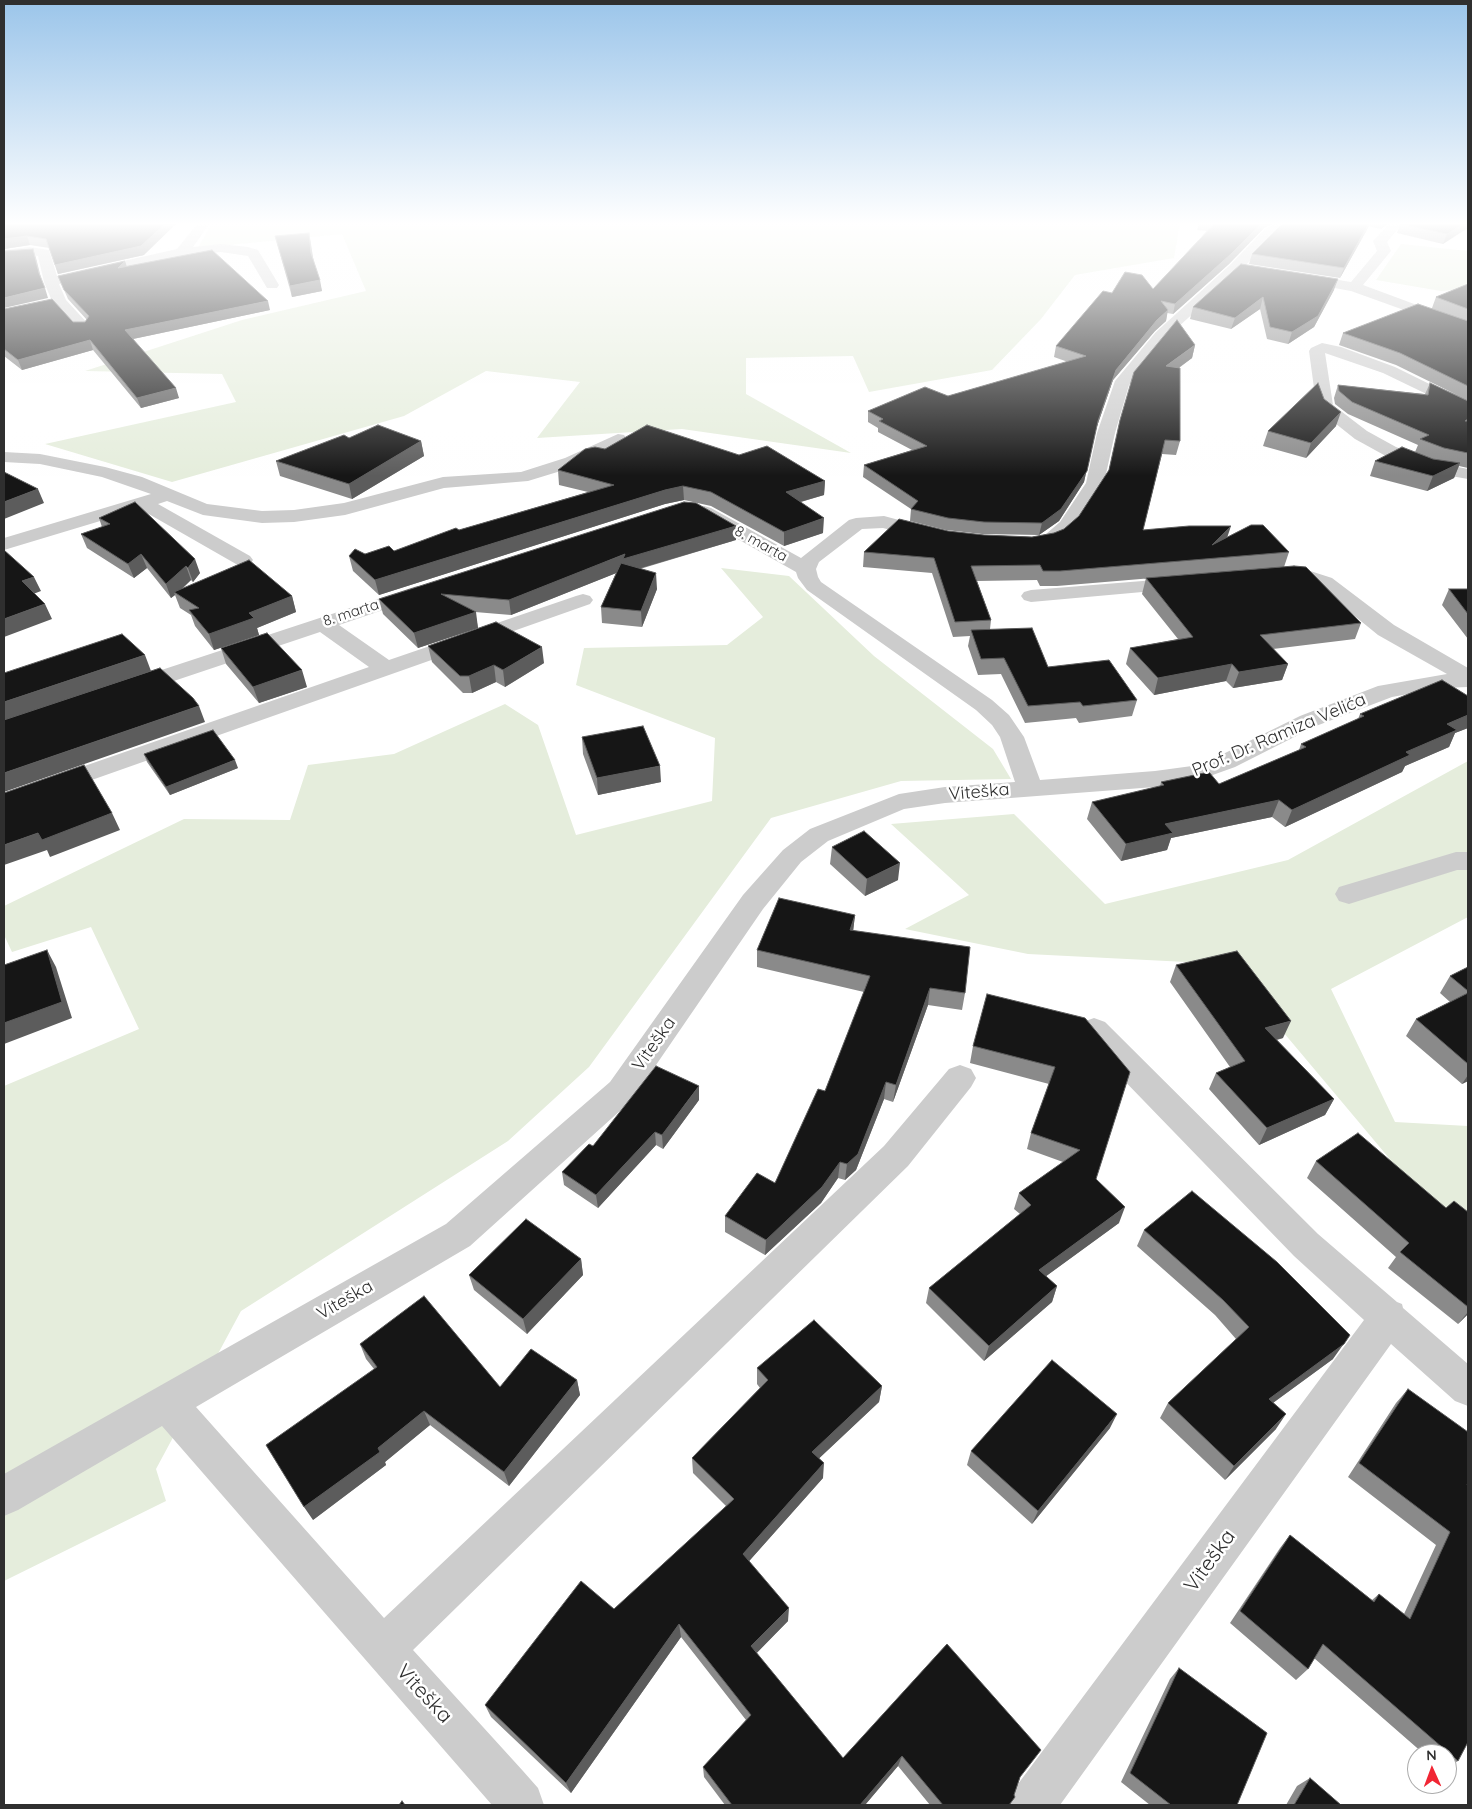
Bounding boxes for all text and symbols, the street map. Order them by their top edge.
street label: 8. marta [731,522,791,566]
street label: 8. marta [321,596,381,630]
street label: Prof. Dr. Ramiza Velića [1189,689,1369,781]
street label: Viteška [948,779,1010,805]
street label: Viteška [628,1013,680,1075]
street label: Viteška [313,1275,377,1325]
street label: Viteška [1179,1525,1241,1597]
street label: Viteška [391,1659,457,1729]
north arrow [1407,1744,1457,1794]
text: N [1426,1746,1437,1764]

